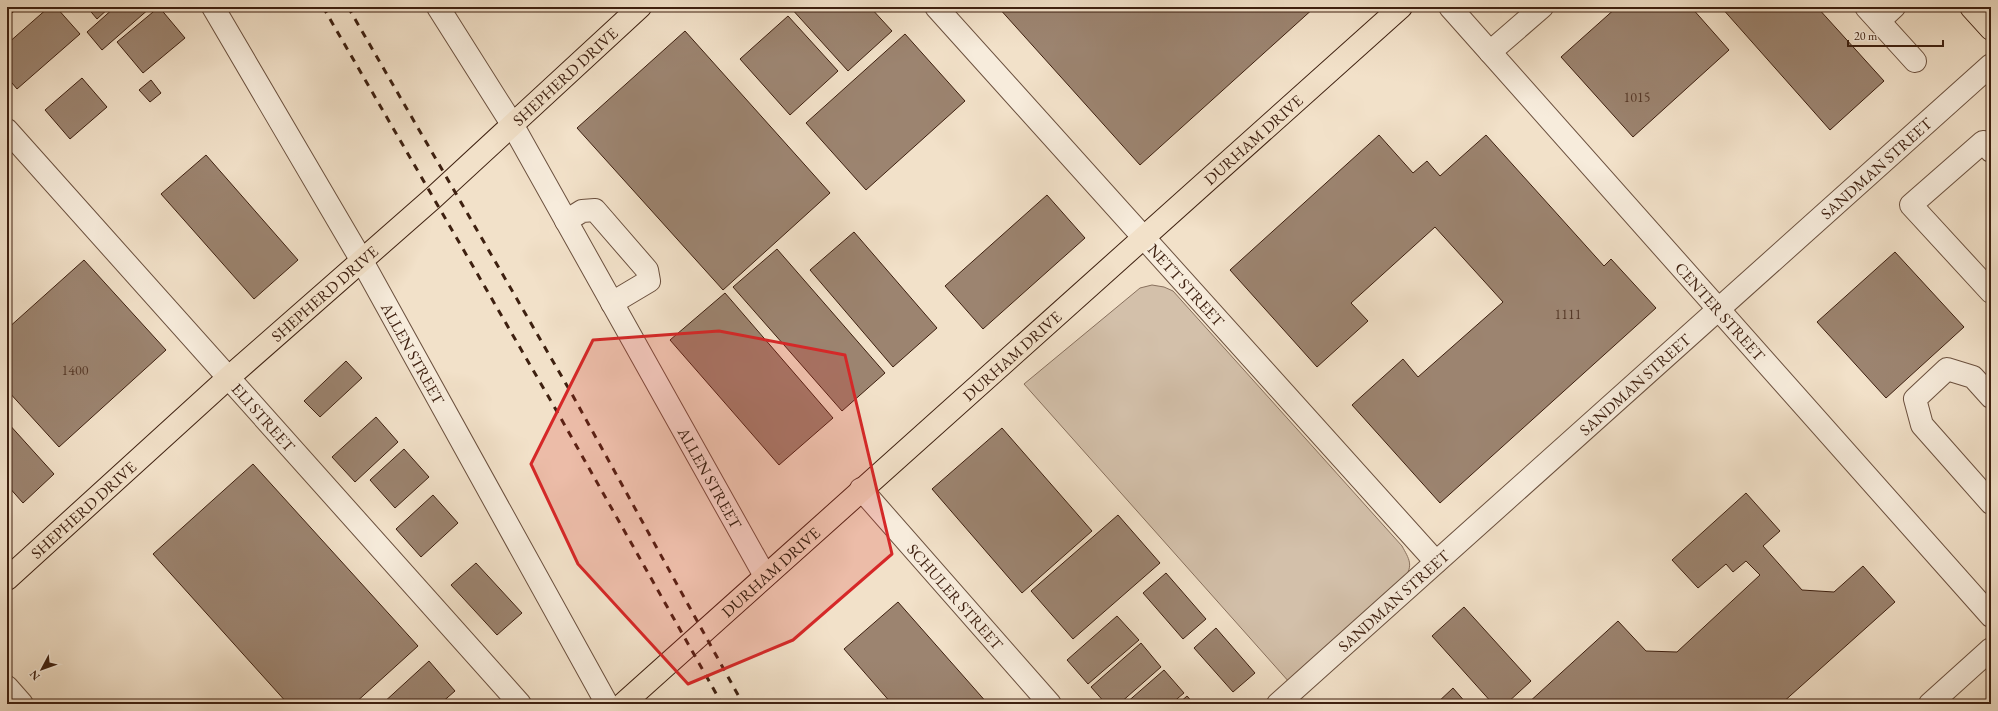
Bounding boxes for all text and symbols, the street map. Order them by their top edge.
scale bar [1848,22,1943,48]
street label: SHEPHERD DRIVE [508,23,622,130]
text: 20 m [1854,28,1878,44]
house number: 1015 [1624,88,1650,106]
street label: DURHAM DRIVE [1199,90,1307,189]
street label: SANDMAN STREET [1816,112,1936,224]
street label: NETT STREET [1143,239,1229,331]
street label: SHEPHERD DRIVE [266,241,382,346]
street label: CENTER STREET [1671,257,1770,366]
street label: ALLEN STREET [376,298,450,408]
house number: 1111 [1555,305,1581,323]
street label: DURHAM DRIVE [958,306,1066,405]
street label: SANDMAN STREET [1574,329,1695,440]
house number: 1400 [62,361,89,379]
street label: ELI STREET [227,378,300,456]
street label: ALLEN STREET [673,423,747,533]
street label: SHEPHERD DRIVE [26,456,140,563]
street label: DURHAM DRIVE [717,522,824,622]
street label: SCHULER STREET [903,539,1008,654]
street label: SANDMAN STREET [1333,545,1454,656]
north arrow [22,649,62,689]
text: N [26,668,43,684]

